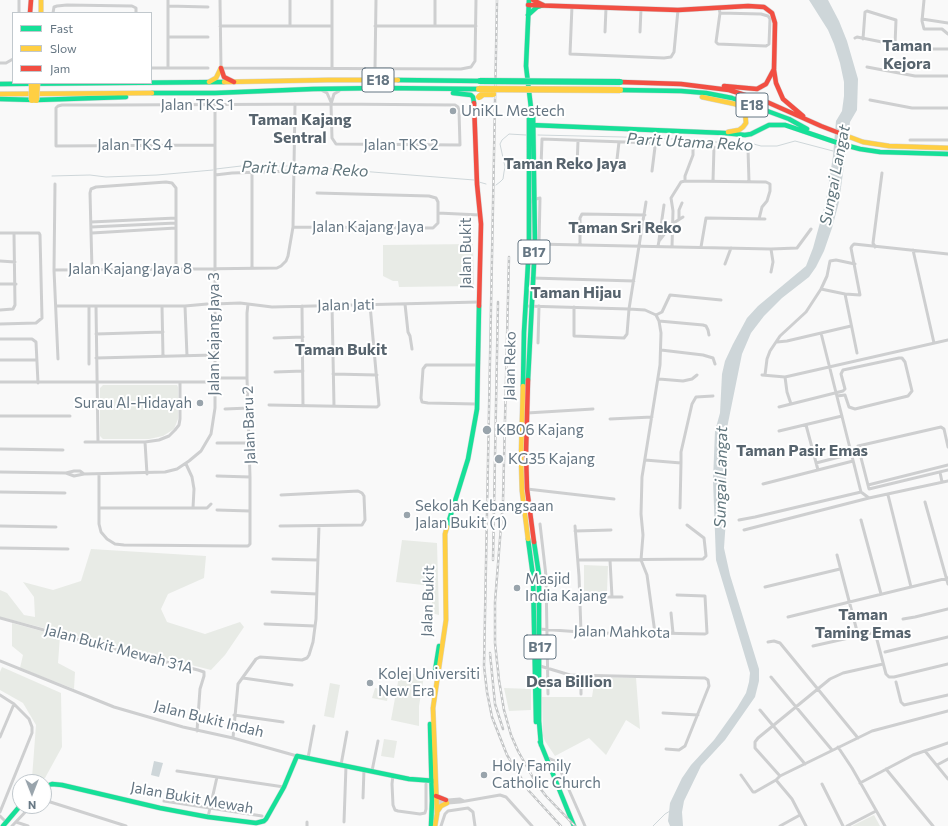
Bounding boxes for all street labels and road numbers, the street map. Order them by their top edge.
road number: E18 [362,68,394,92]
road number: E18 [736,93,768,117]
street label: Jalan TKS 1 [160,96,234,114]
street label: Jalan TKS 4 [97,136,173,154]
street label: Jalan TKS 2 [364,136,438,154]
street label: Jalan Bukit [457,217,475,289]
street label: Jalan Kajang Jaya [312,218,424,236]
road number: B17 [518,240,550,264]
street label: Jalan Kajang Jaya 8 [68,260,192,278]
street label: Jalan Kajang Jaya 3 [205,272,223,396]
street label: Jalan Jati [317,295,375,315]
street label: Jalan Reko [500,331,520,401]
street label: Jalan Baru 2 [239,385,259,465]
street label: Jalan Bukit [418,565,438,637]
street label: Jalan Bukit Mewah 31A [43,621,195,677]
street label: Jalan Mahkota [574,622,670,642]
road number: B17 [524,635,556,659]
street label: Jalan Bukit Indah [152,697,266,741]
street label: Jalan Bukit Mewah [129,778,255,818]

